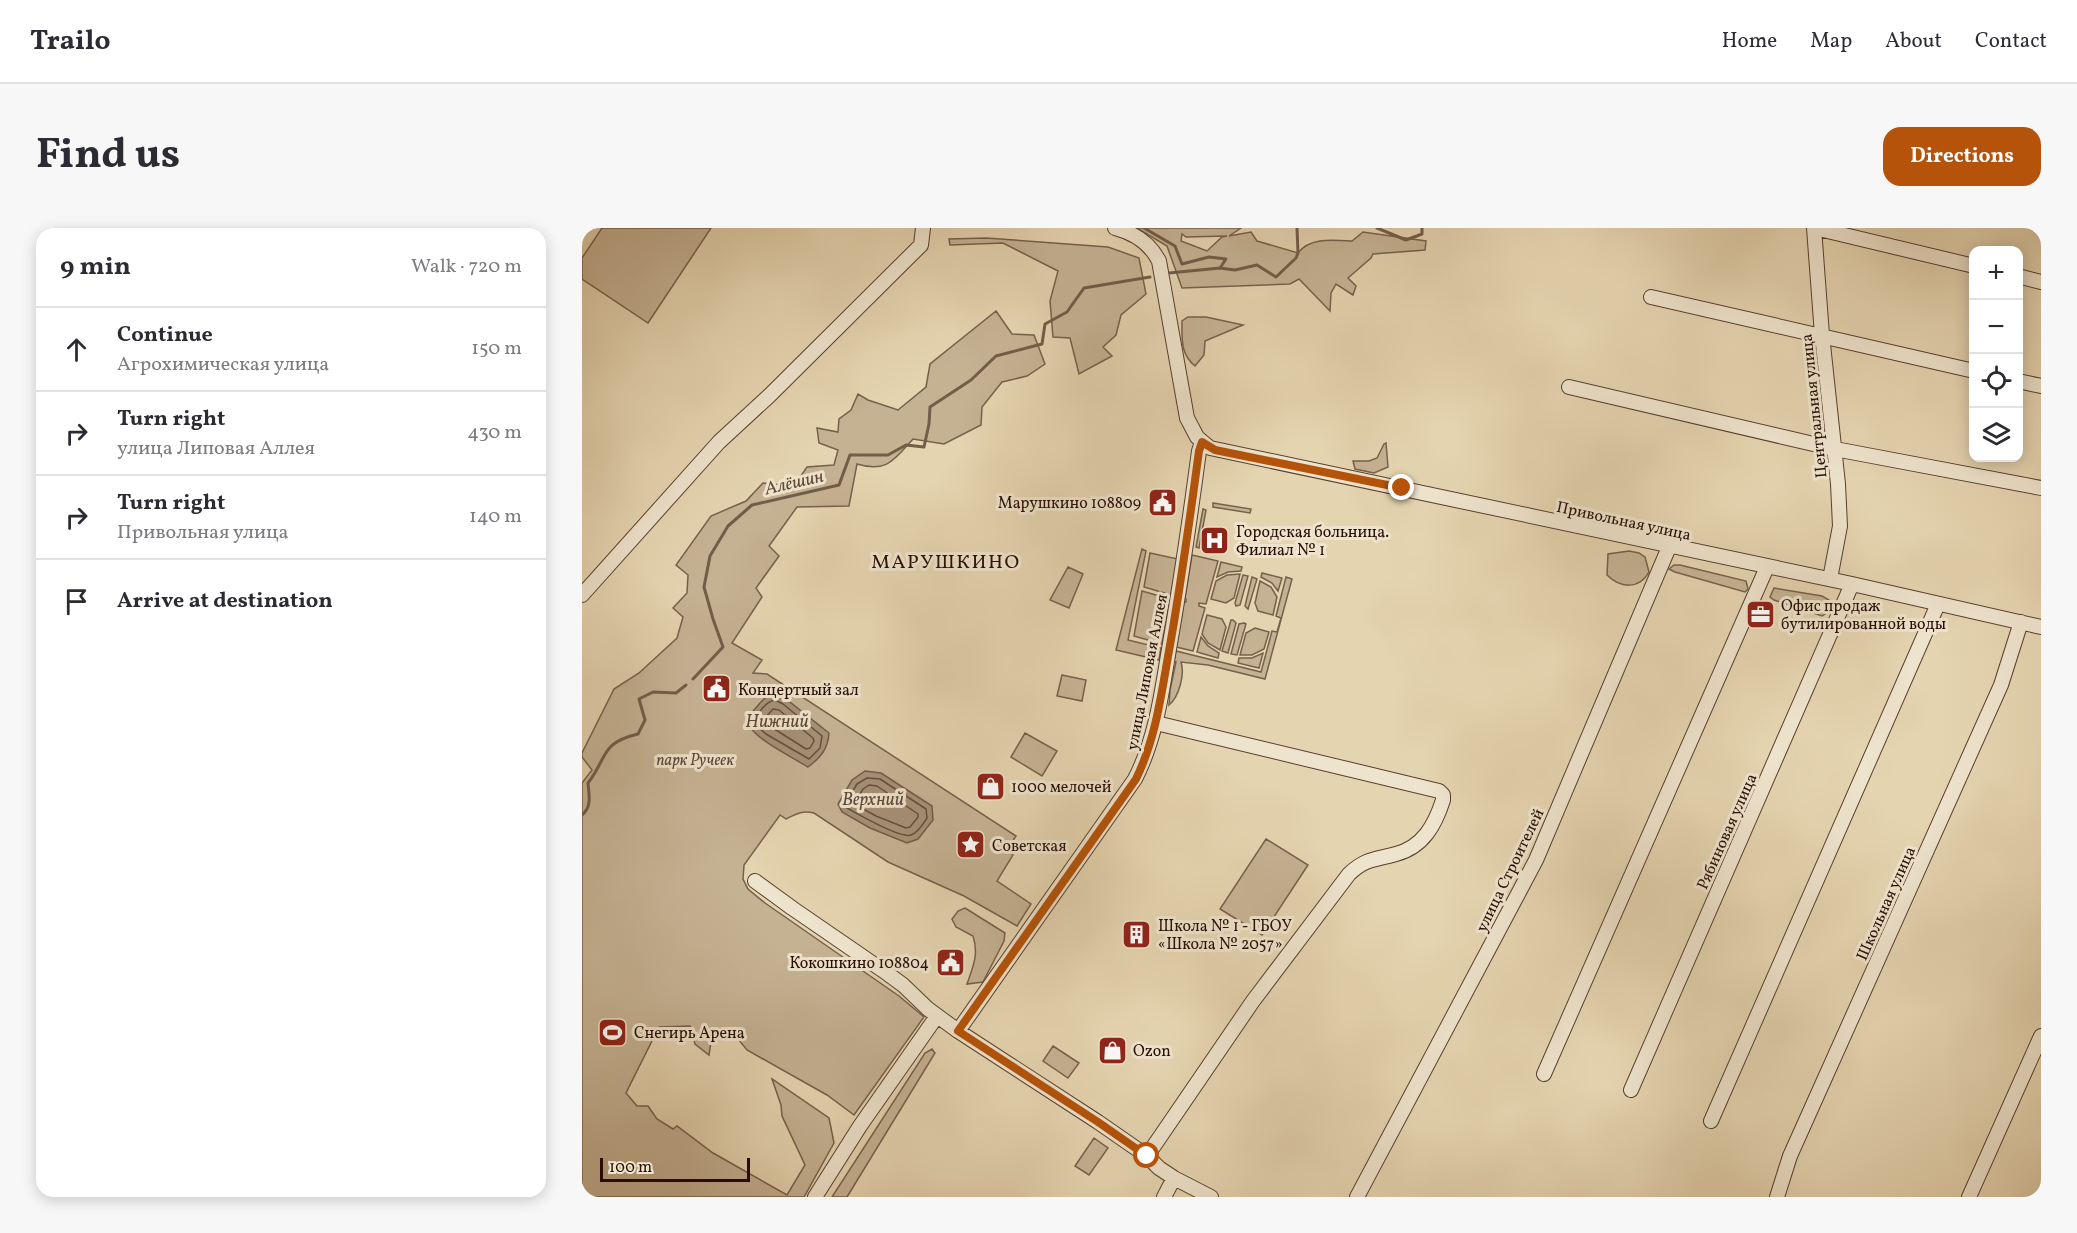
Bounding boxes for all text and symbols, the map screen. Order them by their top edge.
text: Trailo [30,22,111,61]
text: Home [1722,27,1777,56]
text: Map [1810,27,1852,56]
text: About [1885,27,1942,56]
text: Contact [1975,27,2047,56]
text: Find us [36,127,180,186]
button: Directions [1883,127,2041,186]
map controls [1969,246,2023,462]
button: + [1969,246,2023,300]
text: 9 min [60,249,131,285]
text: Walk · 720 m [411,253,522,281]
button: − [1969,300,2023,354]
text: Continue [117,320,213,351]
icon: ahead [60,333,93,366]
street label: Центральная улица [1796,333,1833,479]
text: 150 m [471,335,522,363]
text: Агрохимическая улица [117,351,329,379]
button: locate [1969,354,2023,408]
text: Turn right [117,404,225,435]
button: layers [1969,408,2023,462]
icon: right [60,417,93,450]
text: 430 m [467,419,522,447]
text: улица Липовая Аллея [117,435,315,463]
water label: Алёшин [761,465,826,503]
route end [1388,474,1414,500]
public building icon: Марушкино 108809 [1146,486,1178,518]
text: Turn right [117,488,225,519]
place label: Марушкино 108809 [998,493,1141,515]
street label: Привольная улица [1554,497,1693,547]
icon: right [60,501,93,534]
text: 140 m [469,503,522,531]
text: Привольная улица [117,519,289,547]
place label: Городская больница. Филиал № 1 [1236,522,1389,562]
hospital icon: Городская больница. Филиал № 1 [1199,524,1231,556]
district label: МАРУШКИНО [871,549,1021,577]
icon: arrive [60,585,93,618]
text: Arrive at destination [117,586,333,617]
street label: улица Липовая Аллея [1122,593,1174,752]
place label: Офис продаж бутилированной воды [1781,596,1946,636]
office icon: Офис продаж бутилированной воды [1744,598,1776,630]
public building icon: Концертный зал [701,673,733,705]
place label: Концертный зал [738,680,859,702]
water label: Нижний [745,710,809,735]
park label: парк Ручеек [656,750,734,772]
shop icon: 1000 мелочей [974,770,1006,802]
street label: Рябиновая улица [1692,770,1763,893]
place label: 1000 мелочей [1011,777,1112,799]
water label: Верхний [842,788,904,813]
street label: улица Строителей [1471,805,1550,936]
place icon: Советская [955,829,987,861]
place label: Советская [992,836,1067,858]
street label: Школьная улица [1852,843,1922,964]
place label: Школа № 1 - ГБОУ «Школа № 2057» [1158,916,1293,956]
building icon: Школа № 1 - ГБОУ «Школа № 2057» [1121,918,1153,950]
public building icon: Кокошкино 108804 [934,946,966,978]
place label: Кокошкино 108804 [790,953,929,975]
sports icon: Снегирь Арена [597,1016,629,1048]
place label: Снегирь Арена [634,1023,745,1045]
shop icon: Ozon [1096,1034,1128,1066]
place label: Ozon [1133,1041,1171,1063]
route start [1133,1142,1159,1168]
scale bar [600,1155,750,1182]
text: 100 m [609,1157,652,1179]

